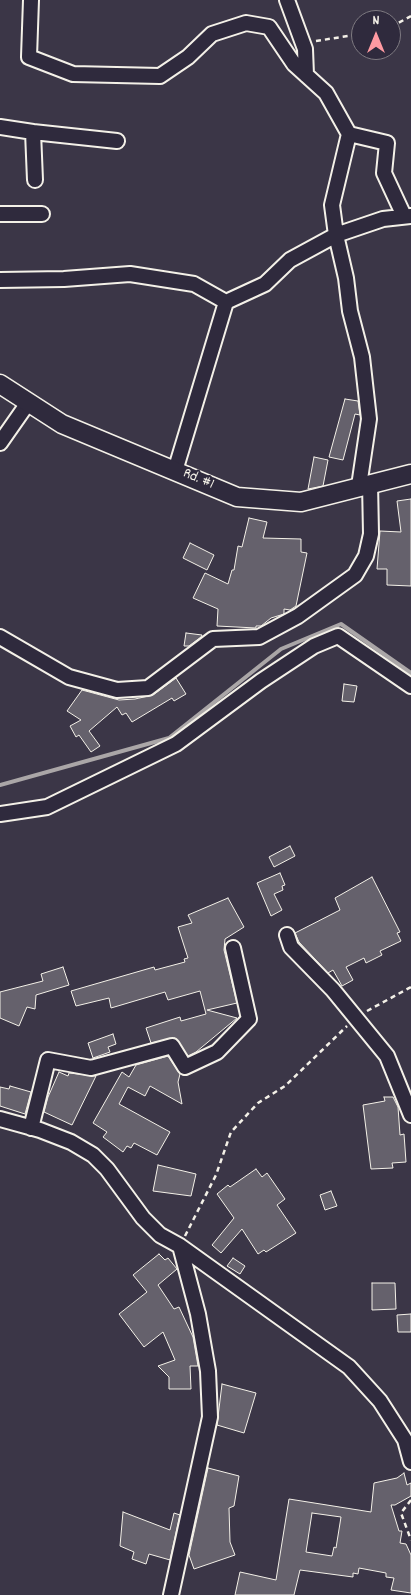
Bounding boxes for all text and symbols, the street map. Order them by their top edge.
north arrow [351,10,401,60]
text: N [373,11,379,31]
street label: Rd. #1 [180,465,216,495]

